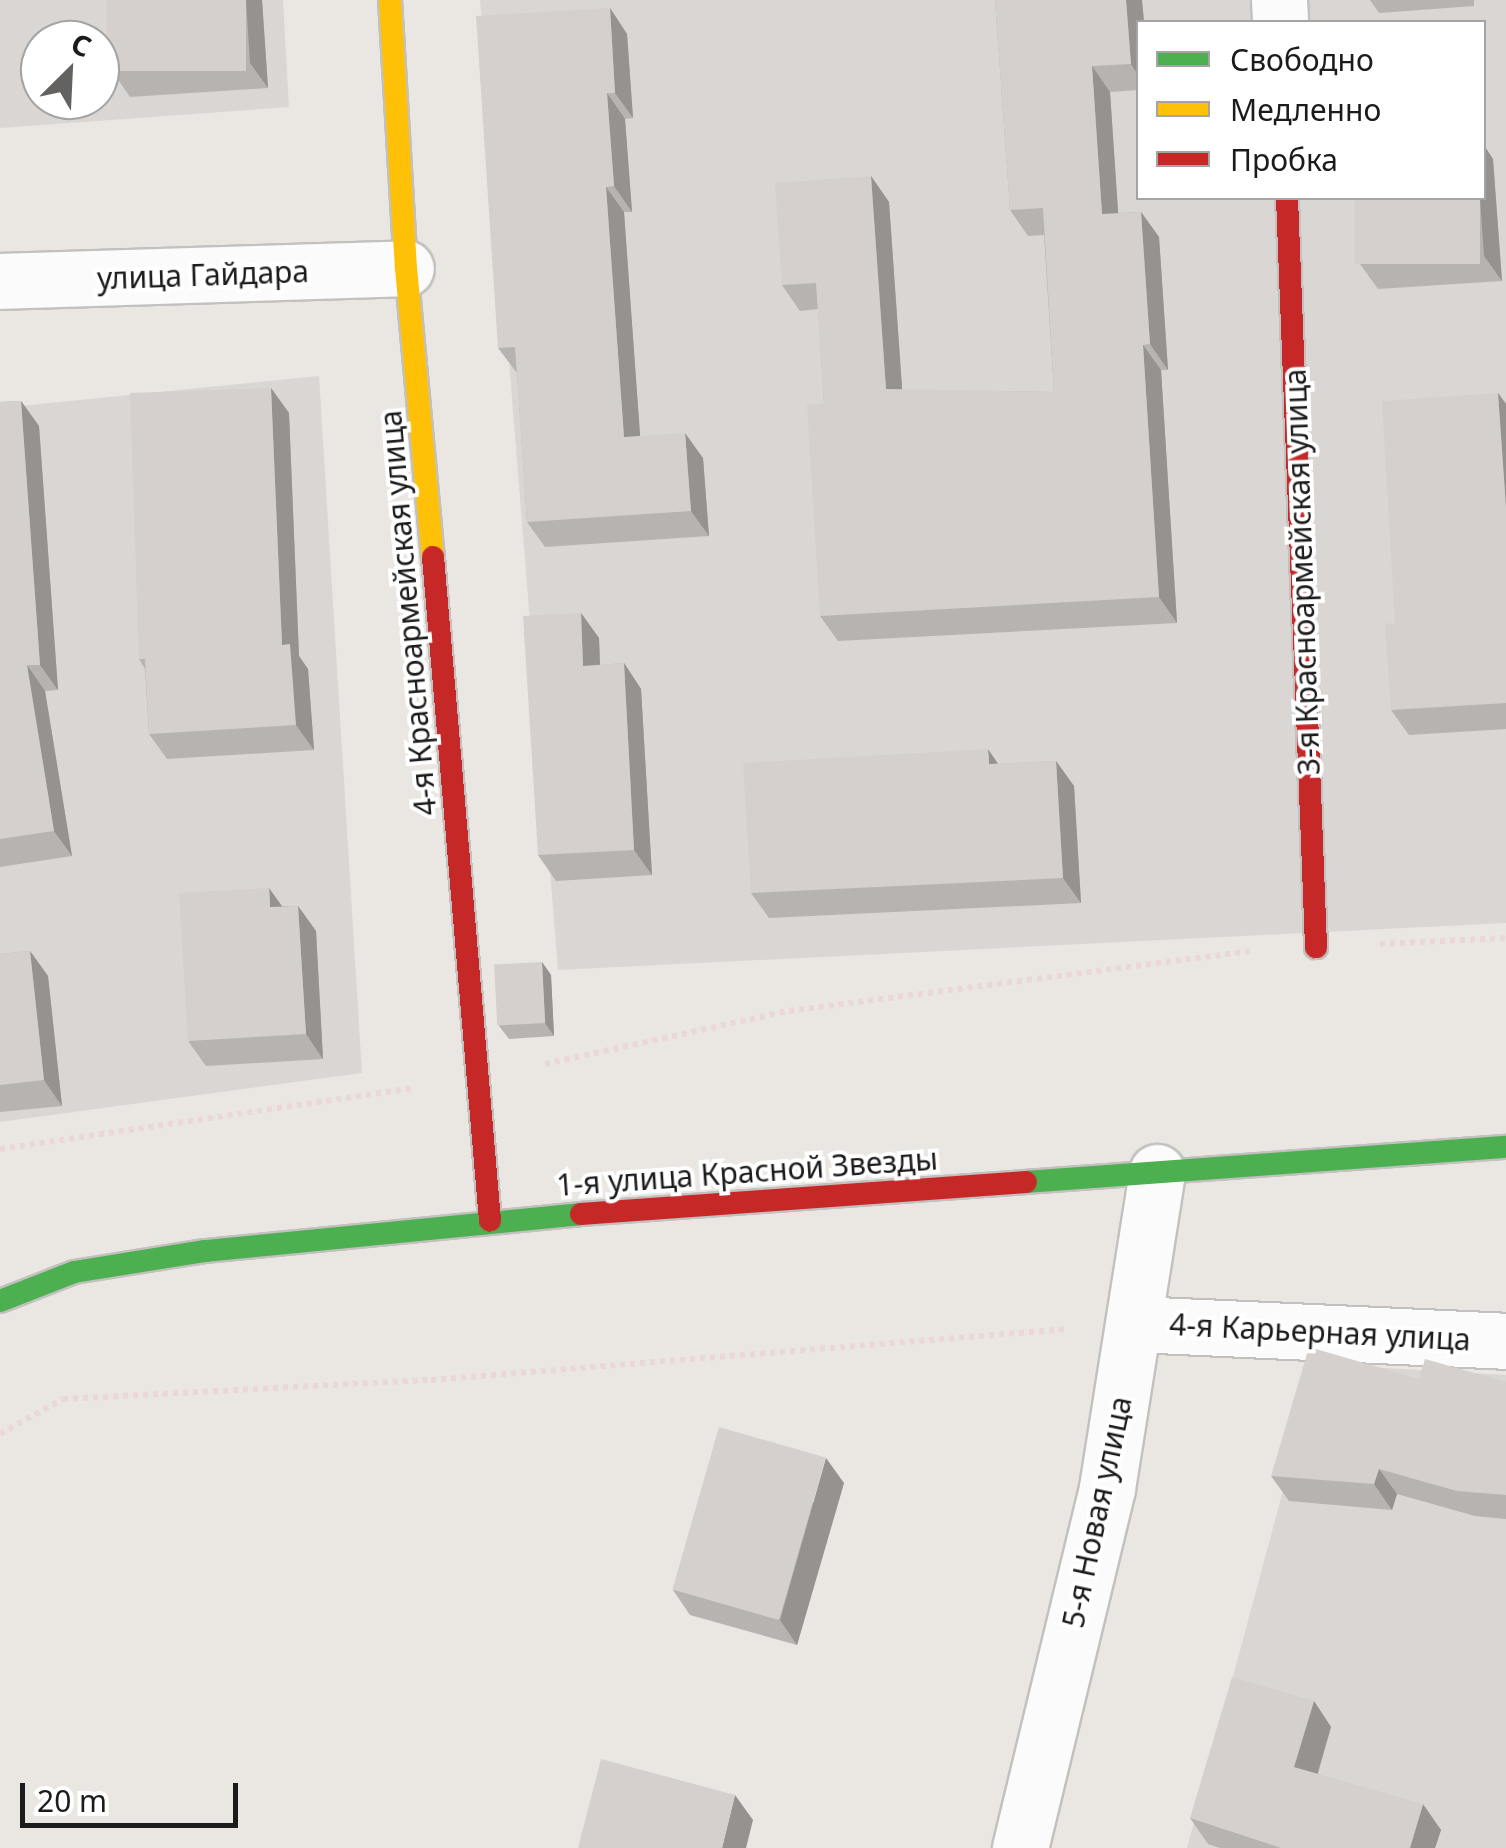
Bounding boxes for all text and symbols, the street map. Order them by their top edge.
north arrow [20,20,120,120]
legend [1136,20,1486,200]
text: С [65,23,97,65]
text: Свободно [1230,39,1374,80]
text: Медленно [1230,89,1381,130]
text: Пробка [1230,139,1338,180]
street label: улица Гайдара [96,253,310,297]
street label: 3-я Красноармейская улица [1277,368,1327,776]
street label: 4-я Красноармейская улица [372,409,444,817]
street label: 1-я улица Красной Звезды [555,1141,939,1203]
street label: 4-я Карьерная улица [1168,1306,1472,1358]
street label: 5-я Новая улица [1055,1393,1139,1631]
scale bar [25,1763,242,1825]
text: 20 m [37,1780,107,1821]

